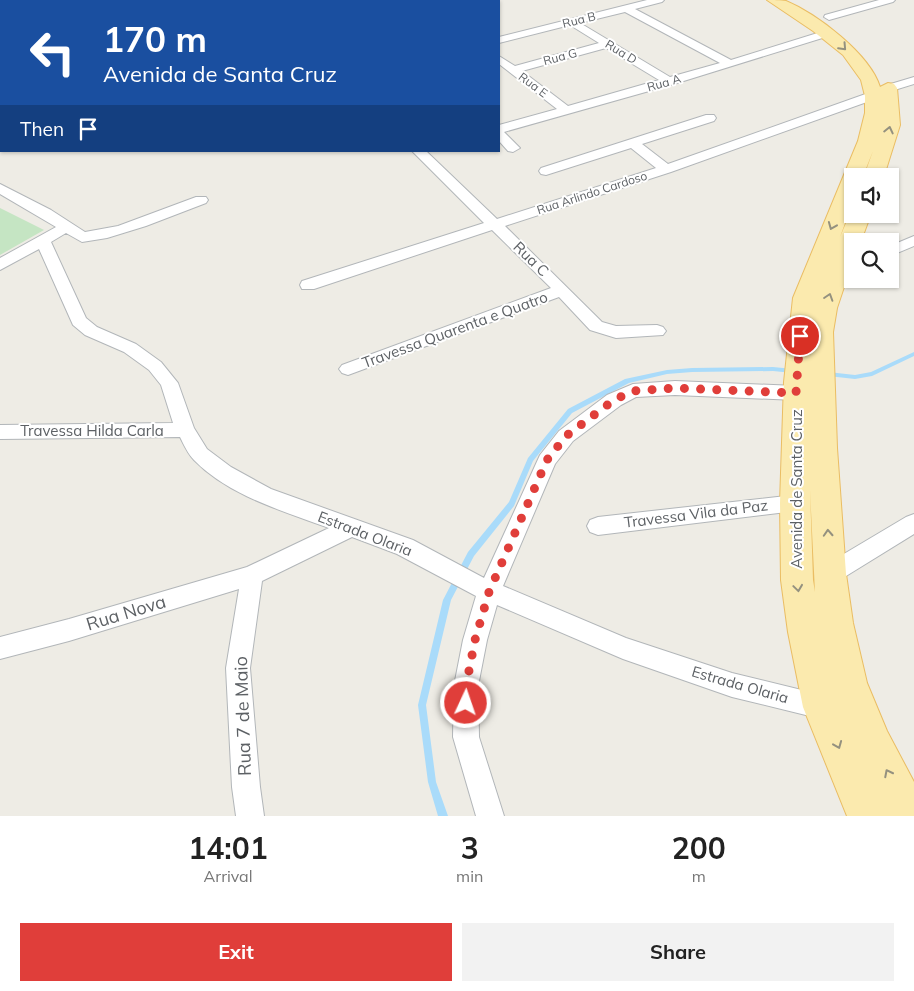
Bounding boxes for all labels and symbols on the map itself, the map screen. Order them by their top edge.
street label: Rua B [561,8,597,31]
street label: Rua D [603,36,640,67]
one-way arrow [837,41,846,50]
street label: Rua G [541,45,578,68]
street label: Rua E [516,69,551,100]
street label: Rua A [645,71,683,94]
one-way arrow [883,126,894,135]
street label: Rua Arlindo Cardoso [535,168,649,217]
one-way arrow [828,221,838,230]
street label: Rua C [510,237,553,280]
street label: Travessa Quarenta e Quatro [359,287,550,372]
one-way arrow [823,294,833,302]
pin [779,315,821,357]
street label: Avenida de Santa Cruz [787,409,806,569]
street label: Travessa Hilda Carla [20,421,164,440]
street label: Travessa Vila da Paz [623,495,769,532]
street label: Estrada Olaria [315,507,415,560]
one-way arrow [823,528,834,536]
one-way arrow [793,584,803,592]
street label: Rua Nova [83,590,168,636]
street label: Rua 7 de Maio [229,656,256,776]
street label: Estrada Olaria [690,662,791,707]
position arrow [439,676,491,728]
one-way arrow [831,740,842,749]
one-way arrow [884,769,894,778]

